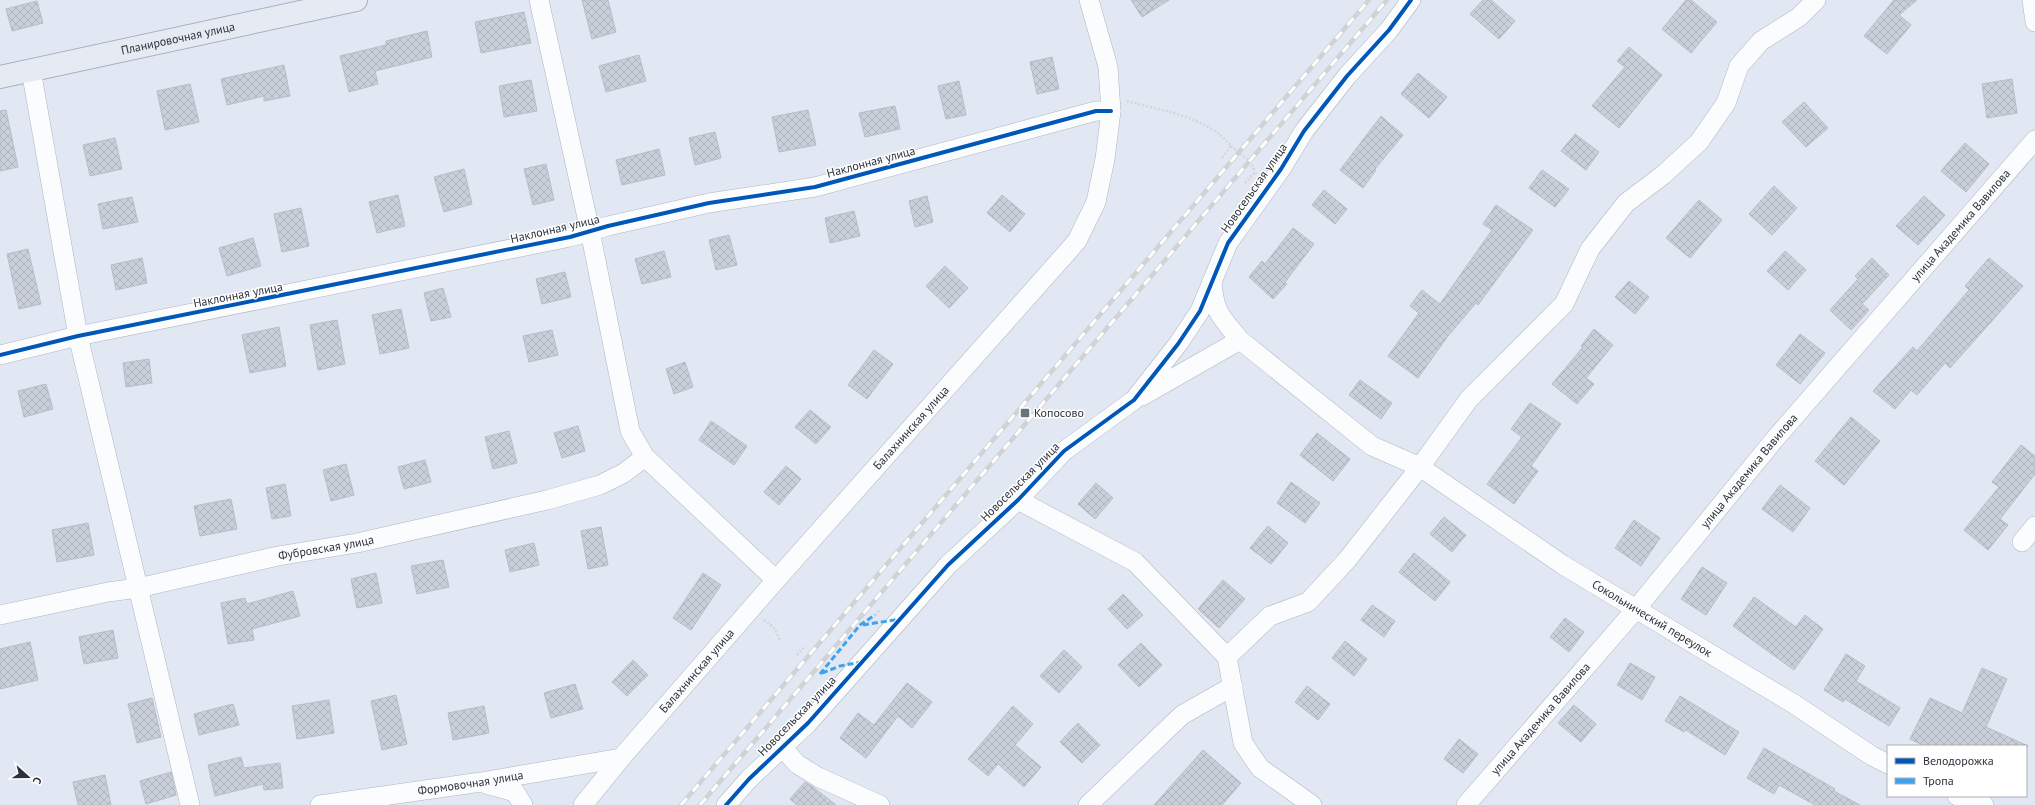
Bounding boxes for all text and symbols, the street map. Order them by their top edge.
street label: Планировочная улица [119,18,236,58]
street label: Новосельская улица [1217,140,1290,235]
street label: Наклонная улица [825,142,917,181]
street label: улица Академика Вавилова [1907,166,2013,284]
street label: Наклонная улица [509,211,601,246]
street label: Наклонная улица [192,278,284,311]
street label: Балахнинская улица [870,382,952,472]
place label: Копосово [1034,405,1084,420]
marker: Копосово [1019,407,1031,419]
street label: улица Академика Вавилова [1697,410,1801,531]
street label: Новосельская улица [977,439,1062,524]
street label: Фубровская улица [277,531,375,563]
street label: Сокольнический переулок [1589,576,1715,660]
street label: Балахнинская улица [656,625,737,716]
street label: улица Академика Вавилова [1487,659,1593,778]
street label: Новосельская улица [754,672,839,759]
legend [1887,745,2027,797]
text: Велодорожка [1923,753,1994,768]
north arrow [8,757,48,797]
street label: Формовочная улица [416,767,524,798]
text: Тропа [1923,773,1954,788]
text: С [30,775,45,786]

